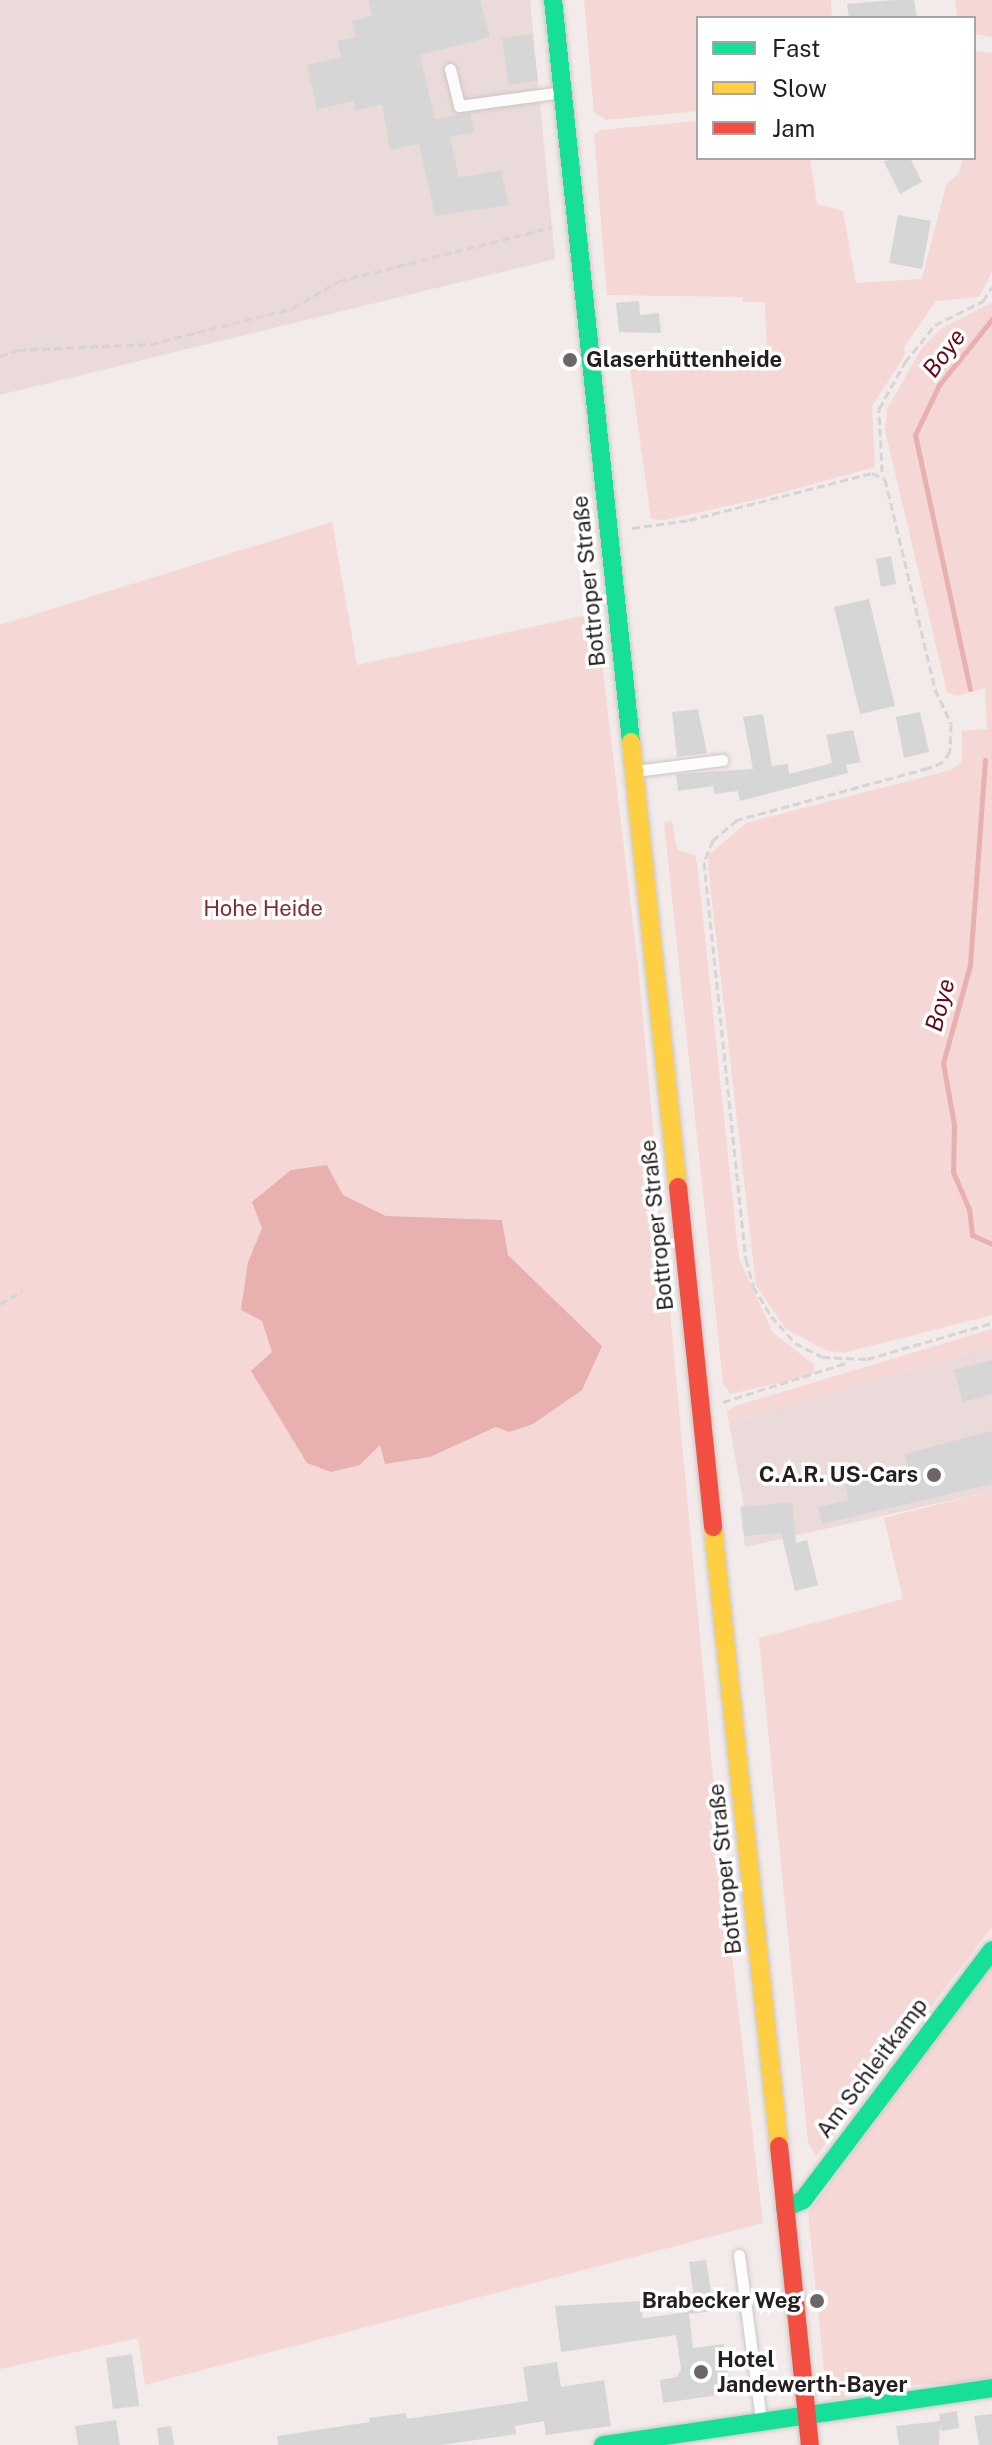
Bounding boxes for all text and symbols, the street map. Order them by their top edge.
legend [696,16,976,160]
text: Fast [772,34,820,62]
text: Slow [772,74,827,102]
text: Jam [772,114,815,142]
water label: Boye [916,323,972,383]
place label: Glaserhüttenheide [586,347,782,373]
marker: Glaserhüttenheide [561,351,579,369]
street label: Bottroper Straße [567,494,611,668]
park label: Hohe Heide [203,896,323,922]
water label: Boye [919,975,961,1035]
street label: Bottroper Straße [635,1138,679,1312]
place label: C.A.R. US-Cars [759,1462,918,1488]
marker: C.A.R. US-Cars [925,1466,943,1484]
street label: Bottroper Straße [703,1782,747,1956]
street label: Am Schleitkamp [811,1993,933,2143]
place label: Brabecker Weg [641,2288,801,2314]
marker: Brabecker Weg [808,2292,826,2310]
place label: Hotel Jandewerth-Bayer [717,2346,908,2398]
marker: Hotel Jandewerth-Bayer [692,2363,710,2381]

